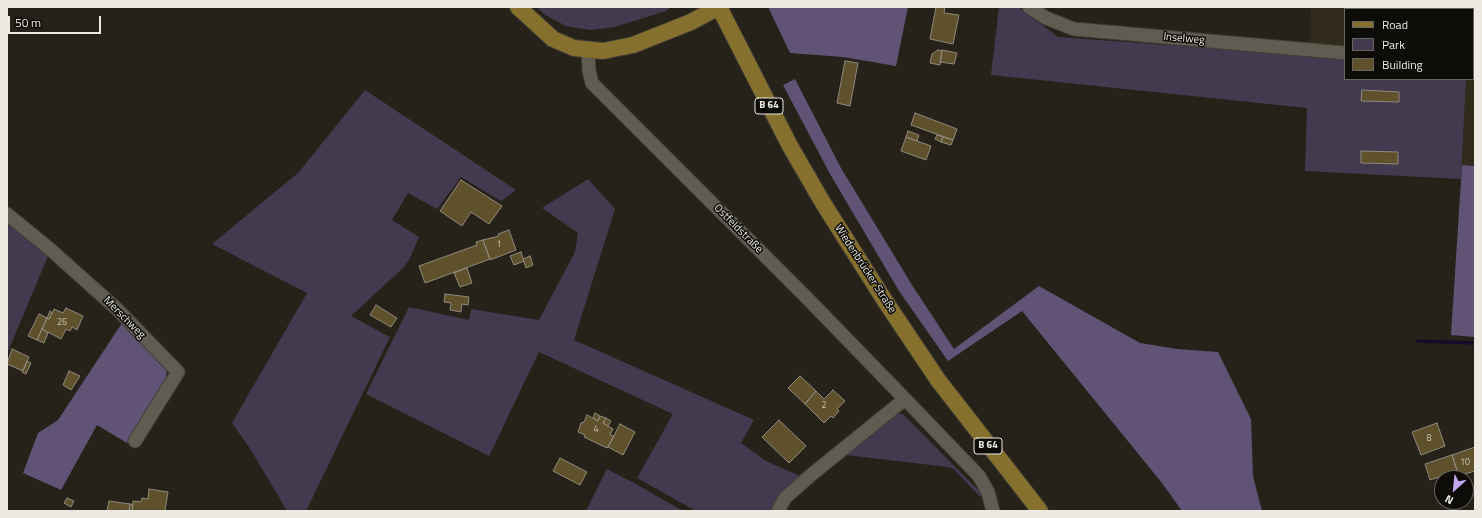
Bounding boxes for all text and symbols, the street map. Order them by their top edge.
scale bar [10,8,103,34]
legend [1344,8,1474,80]
text: 50 m [15,13,41,32]
text: Road [1382,15,1408,34]
street label: Inselweg [1163,31,1205,47]
text: Park [1382,35,1405,54]
text: Building [1382,55,1423,74]
road number: B 64 [755,98,783,114]
street label: Ostfeldstraße [711,202,765,256]
street label: Wiedenbrücker Straße [831,222,899,316]
house number: 1 [496,240,502,250]
street label: Merschweg [100,294,148,342]
house number: 26 [57,318,67,328]
house number: 2 [821,401,827,411]
house number: 4 [593,425,599,435]
house number: 8 [1426,434,1432,444]
road number: B 64 [974,438,1002,454]
house number: 10 [1460,458,1470,468]
north arrow [1434,470,1474,510]
text: N [1442,491,1456,509]

